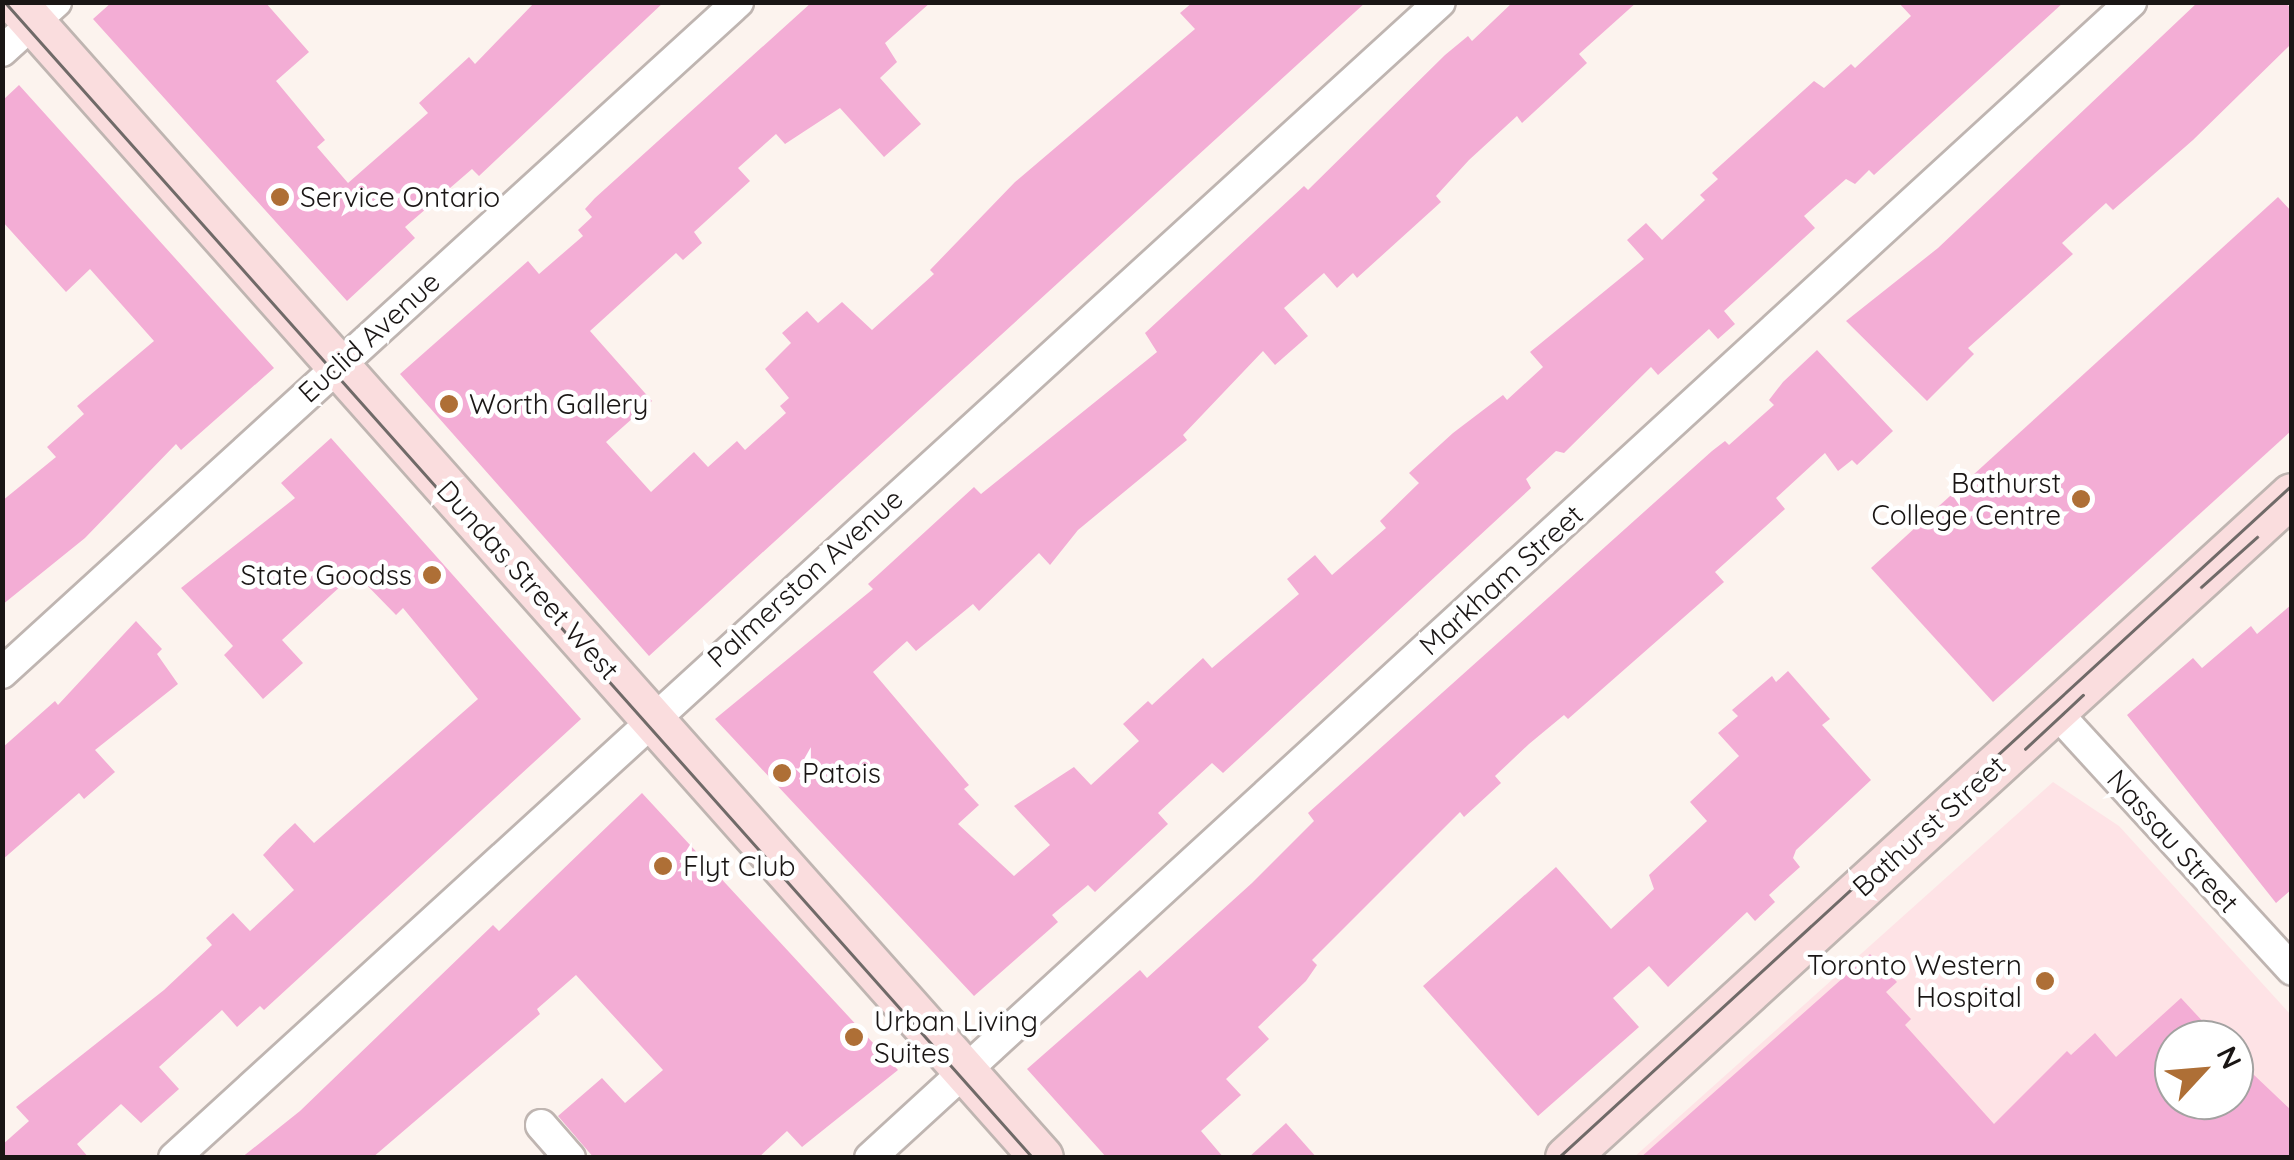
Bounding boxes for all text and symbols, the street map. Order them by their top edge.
place label: Service Ontario [300,180,500,214]
marker: Service Ontario [269,186,291,208]
street label: Euclid Avenue [291,265,447,409]
place label: Worth Gallery [469,387,648,421]
marker: Worth Gallery [438,393,460,415]
place label: Bathurst College Centre [1871,466,2061,532]
street label: Dundas Street West [430,474,626,686]
street label: Palmerston Avenue [700,482,910,674]
marker: Bathurst College Centre [2070,488,2092,510]
street label: Markham Street [1412,498,1590,662]
place label: State Goodss [240,558,412,592]
marker: State Goodss [421,564,443,586]
street label: Bathurst Street [1846,749,2012,903]
place label: Patois [802,756,881,790]
marker: Patois [771,762,793,784]
street label: Nassau Street [2100,763,2246,919]
place label: Flyt Club [683,849,795,883]
marker: Flyt Club [652,855,674,877]
place label: Toronto Western Hospital [1807,948,2022,1014]
marker: Toronto Western Hospital [2032,968,2058,994]
place label: Urban Living Suites [874,1004,1038,1070]
north arrow [2154,1020,2254,1120]
marker: Urban Living Suites [843,1026,865,1048]
text: N [2209,1041,2250,1074]

